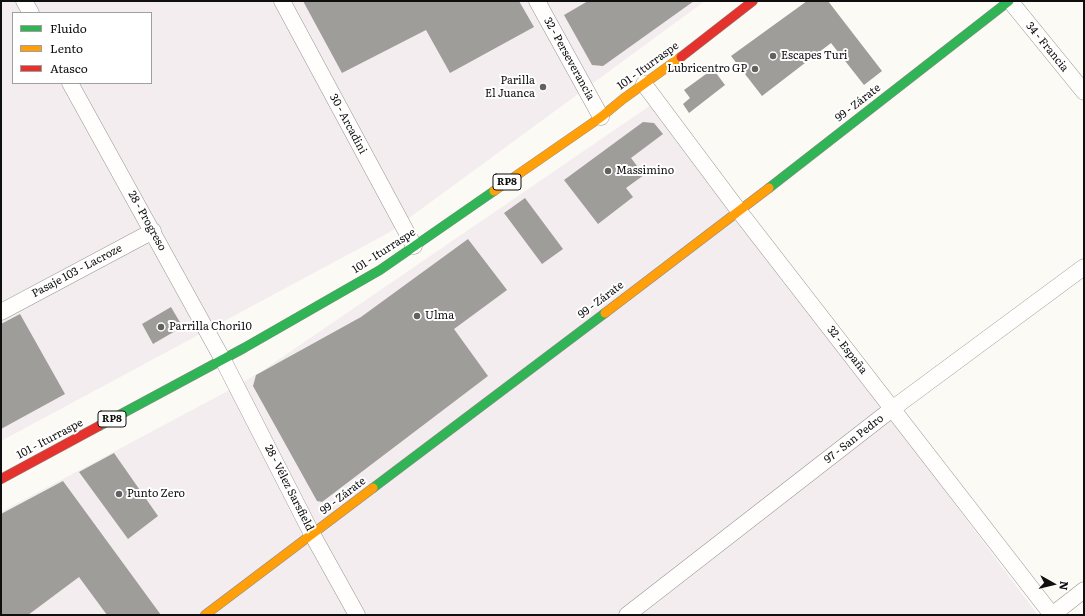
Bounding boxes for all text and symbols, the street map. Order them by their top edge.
legend [12,12,152,84]
street label: 32 - Perseverancia [541,15,597,103]
text: Fluido [50,19,87,37]
street label: 34 - Francia [1023,19,1071,75]
text: Lento [50,39,83,57]
street label: 101 - Iturraspe [615,39,681,93]
place label: Escapes Turi [781,49,848,63]
marker: Escapes Turi [768,51,778,61]
text: Atasco [50,59,88,77]
place label: Lubricentro GP [667,62,747,76]
marker: Lubricentro GP [750,64,760,74]
place label: Parilla El Juanca [485,74,535,100]
street label: 99 - Zárate [833,81,883,125]
marker: Parilla El Juanca [538,82,548,92]
street label: 30 - Arcadini [327,92,369,156]
place label: Massimino [616,164,674,178]
marker: Massimino [603,166,613,176]
road number: RP8 [493,174,521,190]
street label: 28 - Progreso [125,189,169,253]
street label: 101 - Iturraspe [350,226,418,276]
street label: Pasaje 103 - Lacroze [30,242,124,300]
street label: 99 - Zárate [576,279,626,321]
place label: Ulma [425,309,454,323]
marker: Ulma [412,311,422,321]
place label: Parrilla Chori10 [169,320,252,334]
marker: Parrilla Chori10 [156,322,166,332]
street label: 32 - España [824,323,870,377]
road number: RP8 [98,411,126,427]
street label: 97 - San Pedro [822,412,886,466]
street label: 101 - Iturraspe [15,416,85,462]
street label: 28 - Vélez Sarsfield [262,443,316,533]
street label: 99 - Zárate [318,475,368,517]
place label: Punto Zero [127,487,185,501]
marker: Punto Zero [114,489,124,499]
north arrow [1033,564,1073,604]
text: N [1056,580,1073,591]

